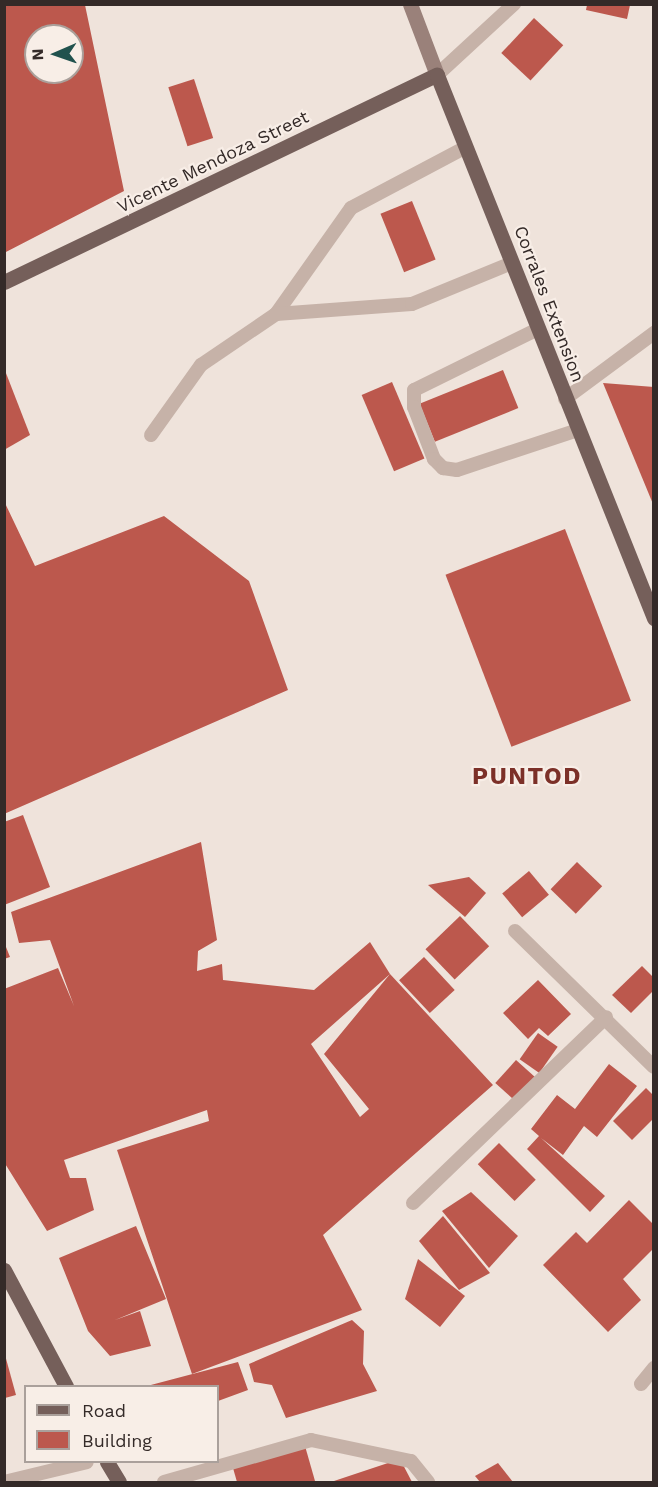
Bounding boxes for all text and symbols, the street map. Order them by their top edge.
north arrow [24,24,84,84]
text: N [28,48,47,61]
street label: Vicente Mendoza Street [114,106,312,218]
street label: Corrales Extension [509,223,589,385]
district label: PUNTOD [472,763,582,791]
legend [24,1385,219,1463]
text: Road [82,1400,126,1421]
text: Building [82,1430,152,1451]

